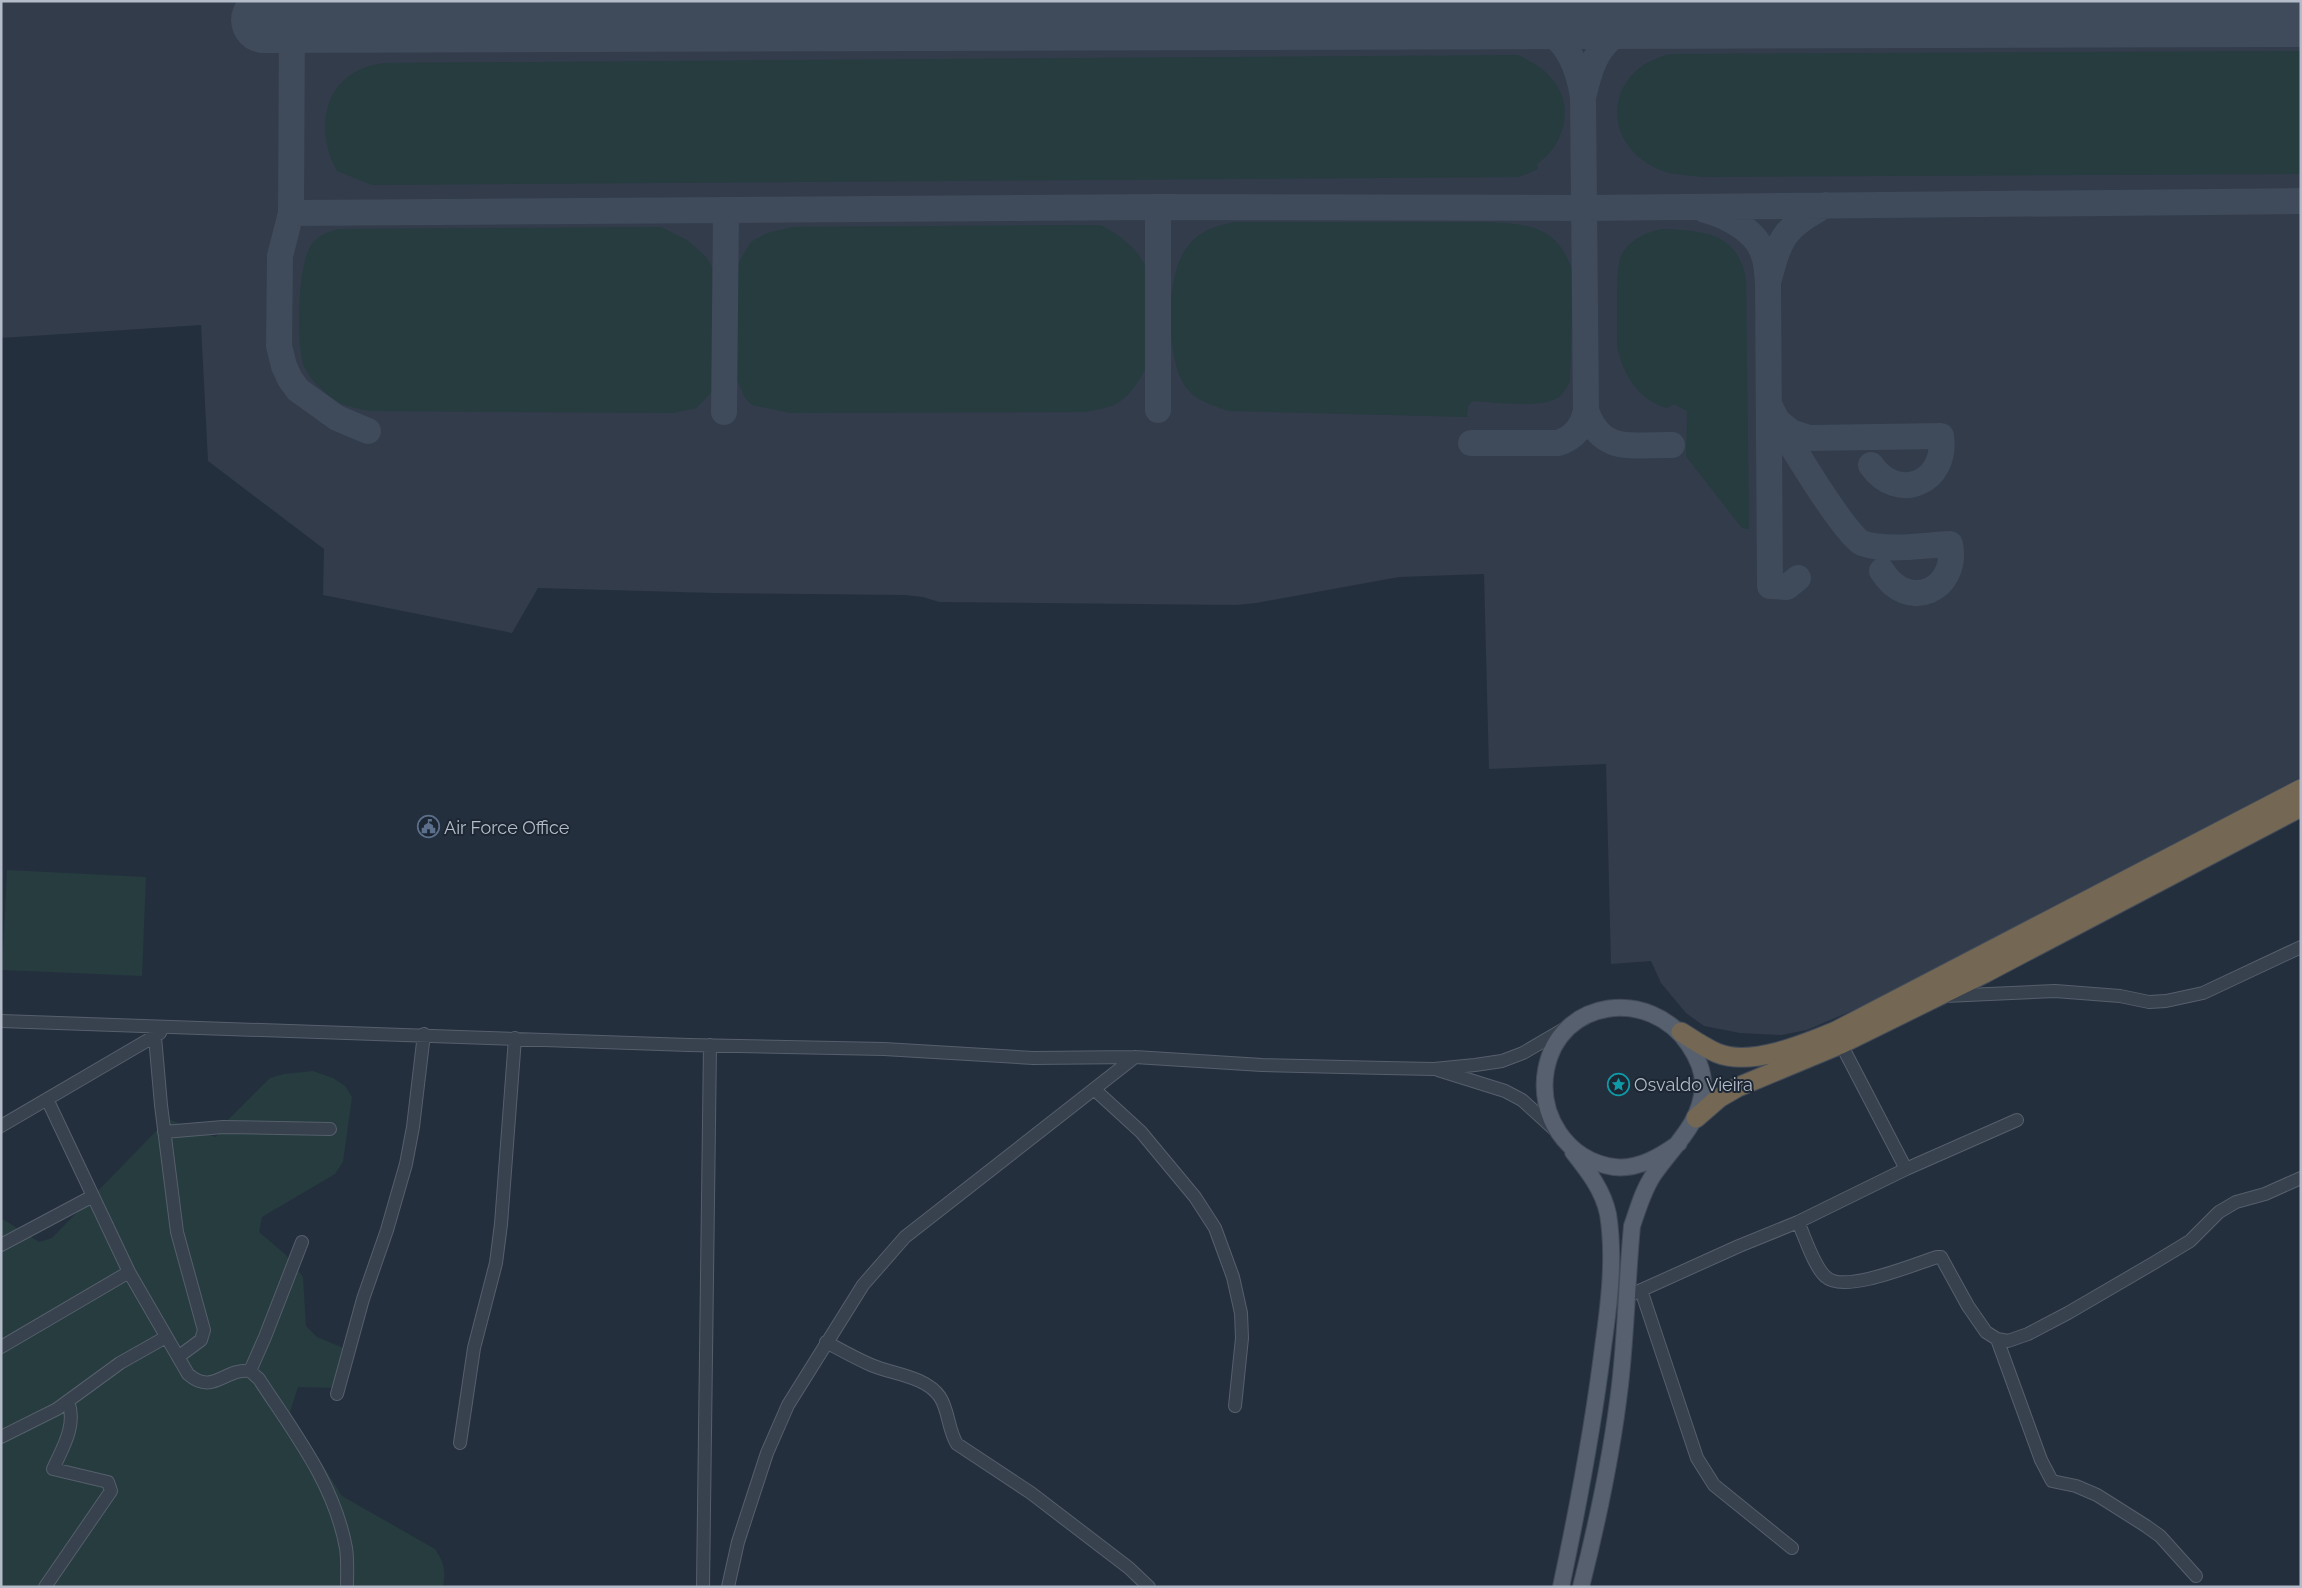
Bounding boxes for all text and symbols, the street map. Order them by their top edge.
public building icon: Air Force Office [416,815,440,839]
place label: Air Force Office [444,817,570,838]
place icon: Osvaldo Vieira [1606,1072,1630,1096]
place label: Osvaldo Vieira [1634,1074,1753,1095]

